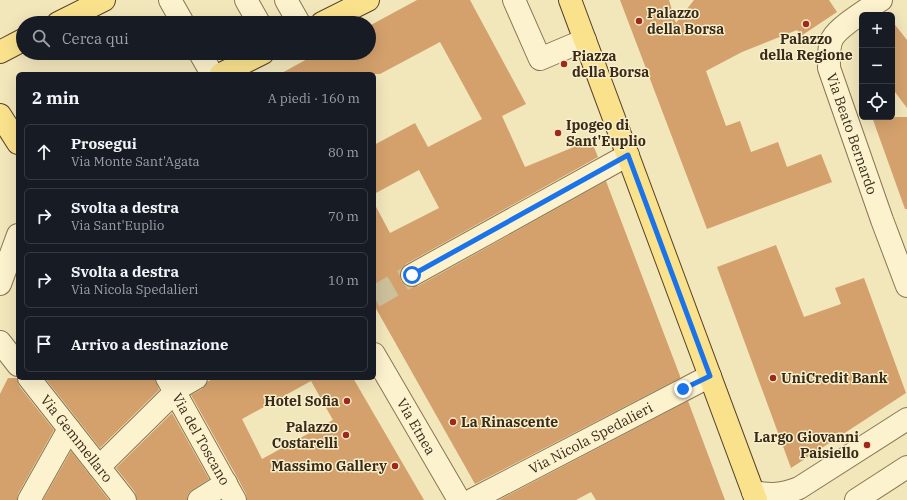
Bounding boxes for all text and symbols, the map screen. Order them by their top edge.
place label: Palazzo della Borsa [647,4,724,38]
map controls [859,12,895,120]
button: + [859,12,895,48]
search box [16,16,376,60]
marker: Palazzo della Borsa [634,16,644,26]
marker: Palazzo della Regione [801,19,811,29]
icon: search [30,27,52,49]
text: Cerca qui [62,29,129,48]
place label: Palazzo della Regione [759,30,853,64]
place label: Piazza della Borsa [572,47,649,81]
button: − [859,48,895,84]
marker: Piazza della Borsa [559,59,569,69]
street label: Via Beato Bernardo [822,71,881,197]
button: locate [859,84,895,120]
text: 2 min [32,87,80,109]
text: A piedi · 160 m [268,90,360,107]
place label: Ipogeo di Sant'Euplio [566,116,646,150]
marker: Ipogeo di Sant'Euplio [553,128,563,138]
text: Prosegui [71,134,137,153]
icon: ahead [33,141,55,163]
text: 80 m [328,144,359,161]
text: Via Monte Sant'Agata [71,153,200,170]
text: Svolta a destra [71,198,179,217]
icon: right [33,205,55,227]
text: 70 m [328,208,359,225]
text: Via Sant'Euplio [71,217,164,234]
text: Svolta a destra [71,262,179,281]
route start [403,266,421,284]
icon: right [33,269,55,291]
text: 10 m [328,272,359,289]
text: Via Nicola Spedalieri [71,281,198,298]
icon: arrive [33,333,55,355]
text: Arrivo a destinazione [71,335,228,354]
place label: UniCredit Bank [781,369,888,387]
marker: UniCredit Bank [768,373,778,383]
route end [674,380,692,398]
street label: Via del Toscano [168,390,234,489]
street label: Via Gemmellaro [37,391,117,486]
place label: Hotel Sofia [264,392,339,410]
street label: Via Etnea [393,395,440,458]
marker: Hotel Sofia [342,396,352,406]
street label: Via Nicola Spedalieri [526,398,656,478]
place label: La Rinascente [461,413,558,431]
marker: La Rinascente [448,417,458,427]
place label: Palazzo Costarelli [272,418,338,452]
place label: Largo Giovanni Paisiello [754,428,859,462]
marker: Palazzo Costarelli [341,430,351,440]
marker: Largo Giovanni Paisiello [862,440,872,450]
place label: Massimo Gallery [271,457,387,475]
marker: Massimo Gallery [390,461,400,471]

